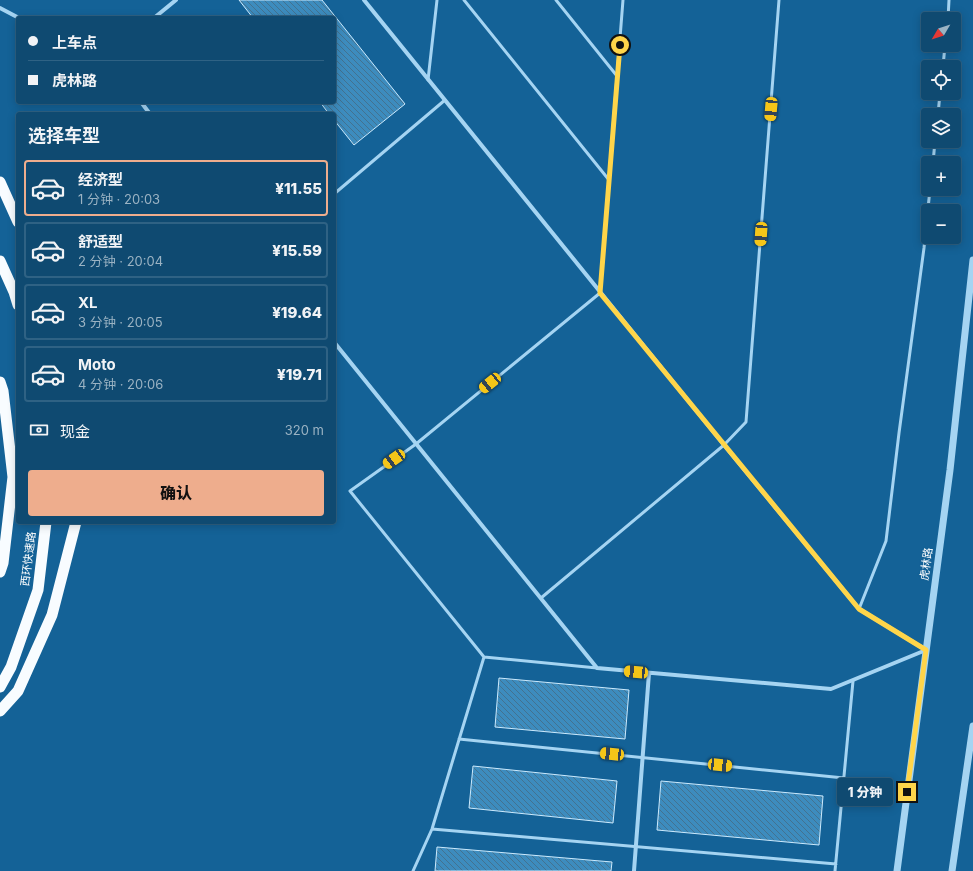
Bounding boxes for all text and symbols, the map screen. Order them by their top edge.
north arrow [921,12,961,52]
map controls [921,12,961,244]
text: 上车点 [52,33,97,52]
route start [611,36,629,54]
button: locate [921,60,961,100]
text: 虎林路 [52,71,97,90]
car [764,97,778,121]
button: layers [921,108,961,148]
text: 选择车型 [28,125,100,146]
button: + [921,156,961,196]
icon: car [30,170,66,206]
text: 经济型 [78,170,123,189]
text: ¥11.55 [275,179,322,198]
text: 1 分钟 · 20:03 [78,191,160,207]
button: − [921,204,961,244]
car [754,222,768,246]
icon: car [30,232,66,268]
text: 舒适型 [78,232,123,251]
text: ¥15.59 [272,241,322,260]
text: 2 分钟 · 20:04 [78,253,163,269]
text: XL [78,293,98,312]
icon: car [30,294,66,330]
text: ¥19.64 [272,303,322,322]
text: 3 分钟 · 20:05 [78,314,163,330]
text: Moto [78,355,116,374]
icon: car [30,356,66,392]
text: ¥19.71 [277,365,322,384]
car [477,371,503,395]
text: 4 分钟 · 20:06 [78,376,163,392]
icon: cash [28,419,50,441]
text: 现金 [60,422,90,441]
text: 320 m [285,422,324,438]
car [381,447,407,471]
button: 确认 [28,470,324,516]
street label: 西环快速路 [18,531,38,587]
street label: 虎林路 [917,547,935,581]
car [624,665,648,679]
car [599,747,625,761]
car [707,758,733,772]
callout: 1 分钟 [837,778,893,806]
route end [898,783,916,801]
text: 1 分钟 [848,784,882,800]

